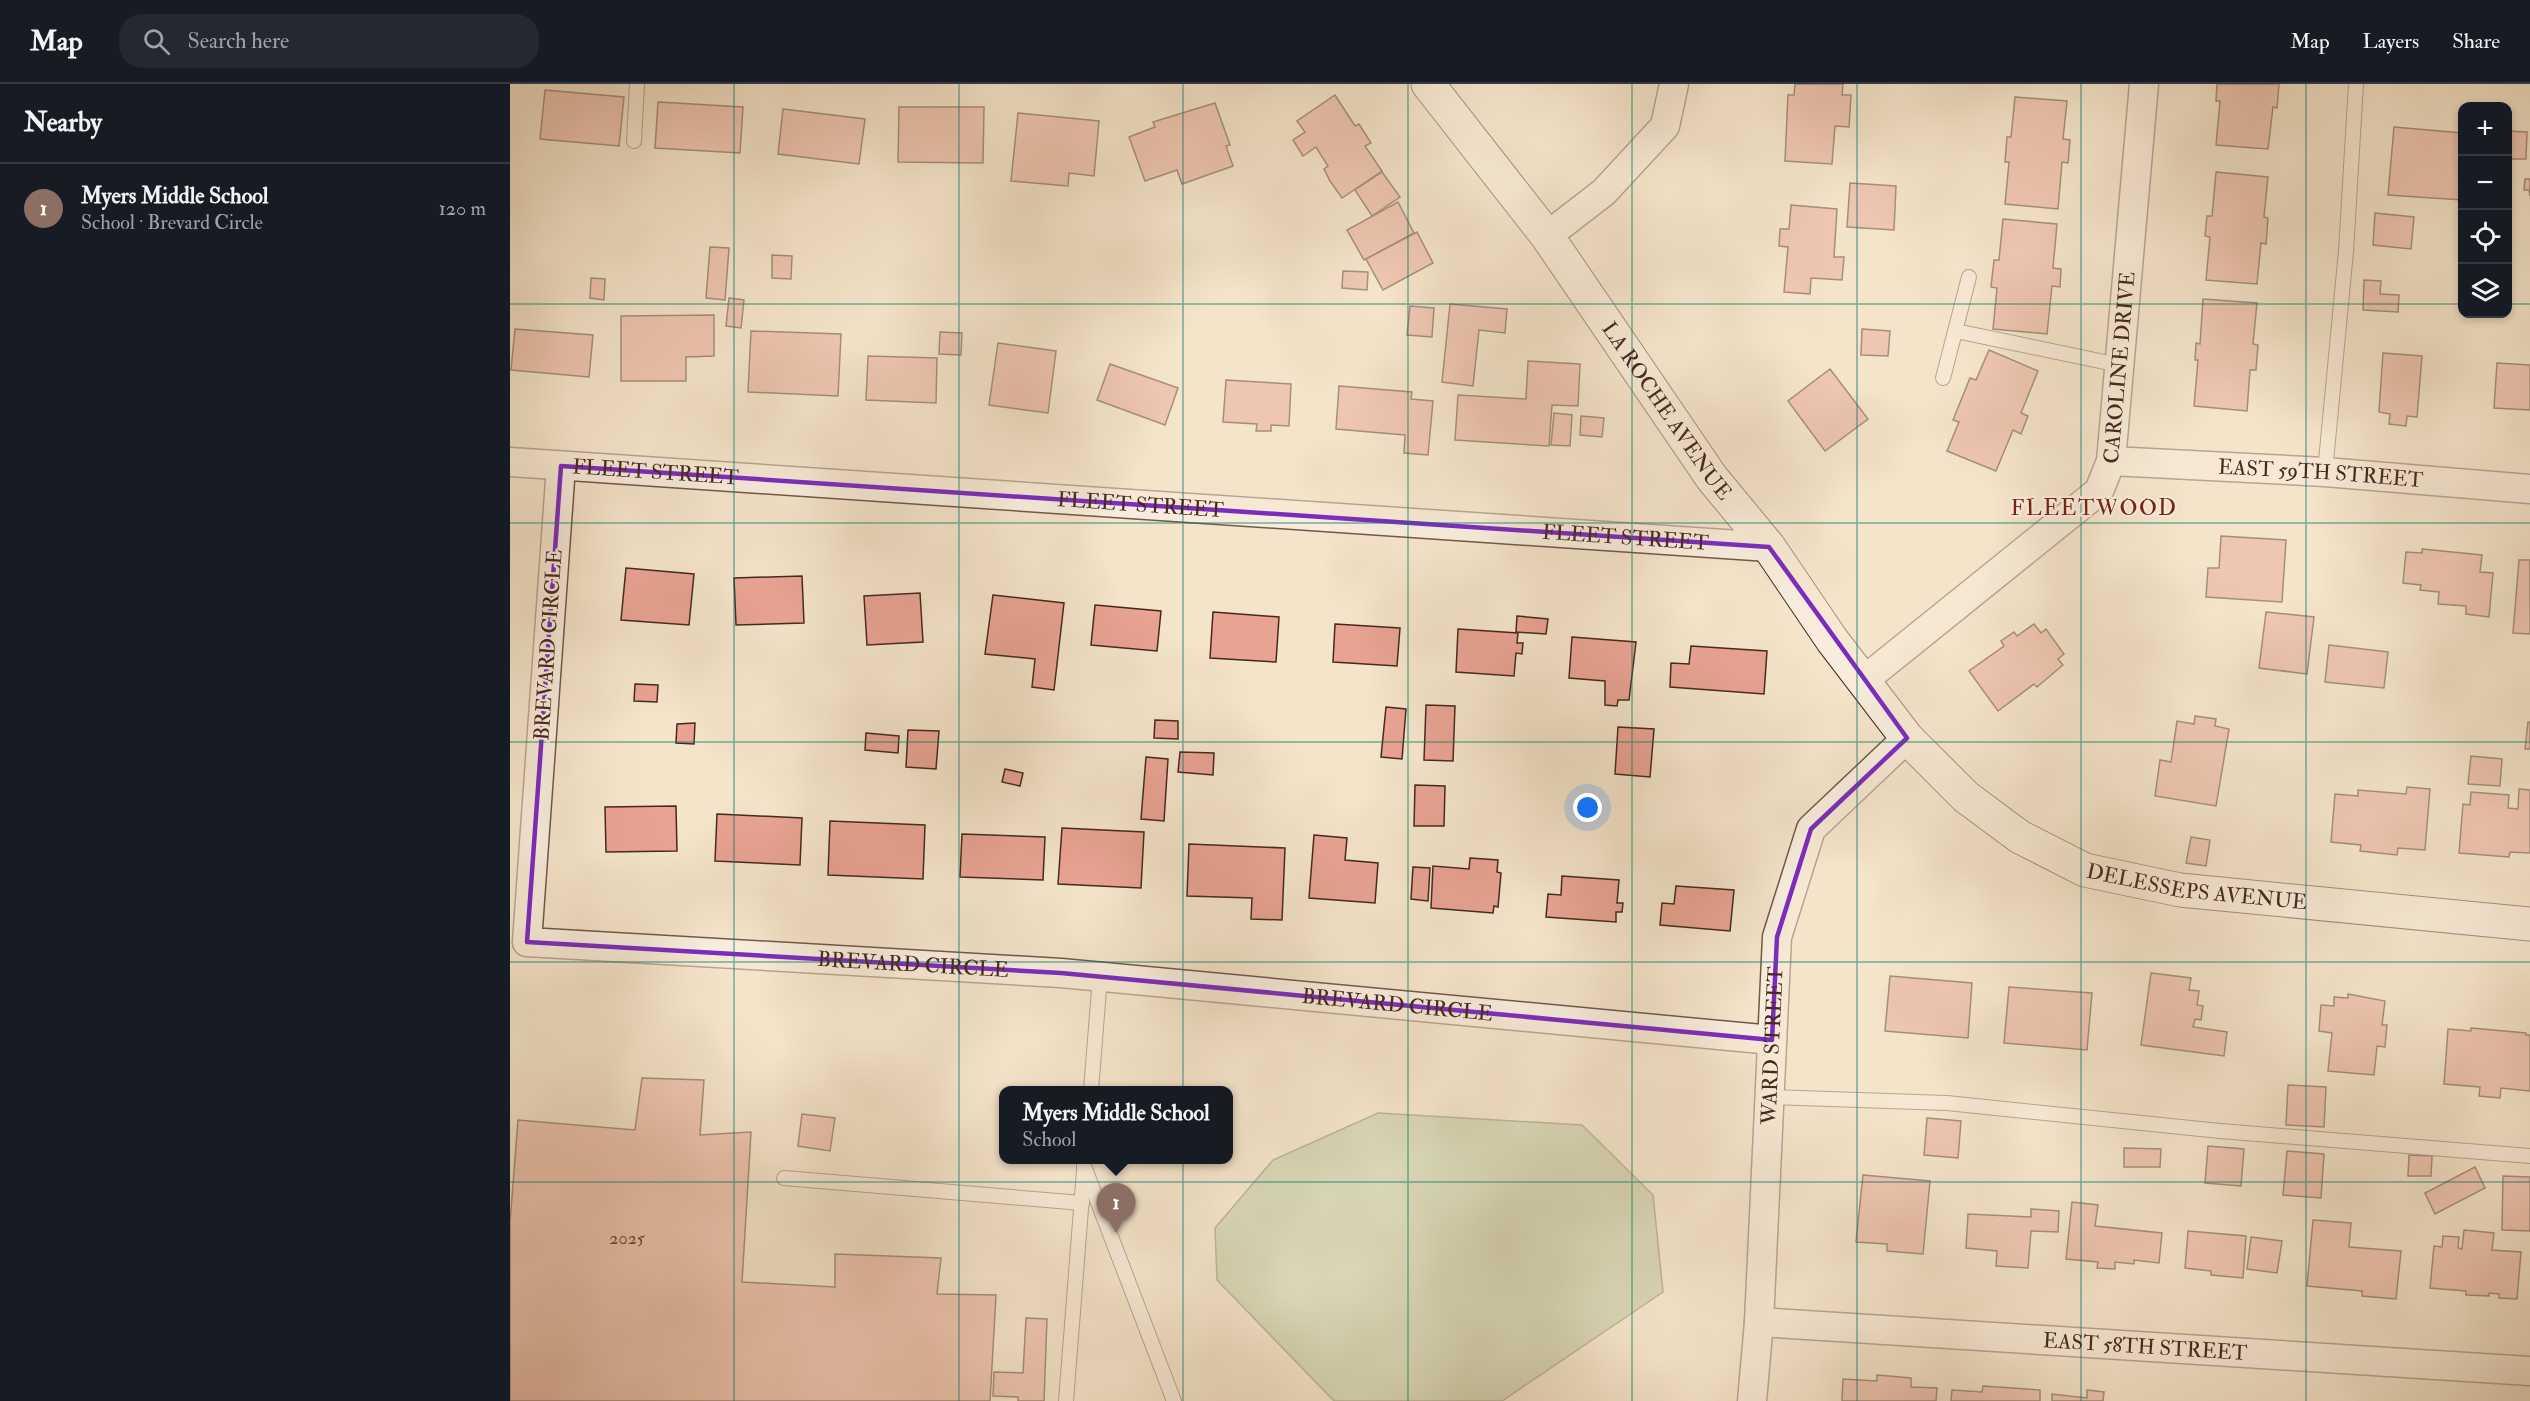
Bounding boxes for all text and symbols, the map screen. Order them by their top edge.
search box [119,14,539,68]
text: Map [30,24,83,59]
icon: search [140,25,173,58]
text: Search here [188,27,289,55]
text: Map [2290,28,2330,55]
text: Layers [2363,28,2419,55]
text: Share [2452,28,2500,55]
map controls [2458,102,2512,318]
button: + [2458,102,2512,156]
text: Nearby [24,107,102,139]
button: − [2458,156,2512,210]
text: Myers Middle School [81,182,268,210]
text: 1 [40,196,47,221]
text: 120 m [439,196,486,221]
text: School · Brevard Circle [81,210,263,235]
button: locate [2458,210,2512,264]
button: layers [2458,264,2512,318]
street label: CAROLINE DRIVE [2098,271,2142,465]
street label: LA ROCHE AVENUE [1595,317,1738,506]
street label: FLEET STREET [571,453,740,491]
street label: EAST 59TH STREET [2217,454,2425,494]
street label: FLEET STREET [1056,486,1225,524]
district label: FLEETWOOD [2010,494,2178,522]
street label: FLEET STREET [1541,519,1710,557]
street label: BREVARD CIRCLE [528,549,569,742]
your location [1573,793,1602,822]
street label: DELESSEPS AVENUE [2084,858,2308,916]
street label: BREVARD CIRCLE [817,946,1010,984]
street label: WARD STREET [1755,966,1790,1126]
street label: BREVARD CIRCLE [1301,983,1494,1028]
popup [999,1086,1233,1164]
text: Myers Middle School [1022,1099,1210,1127]
text: School [1022,1127,1076,1152]
pin: 1 [1096,1184,1136,1233]
house number: 2025 [609,1227,645,1250]
street label: EAST 58TH STREET [2042,1327,2249,1367]

